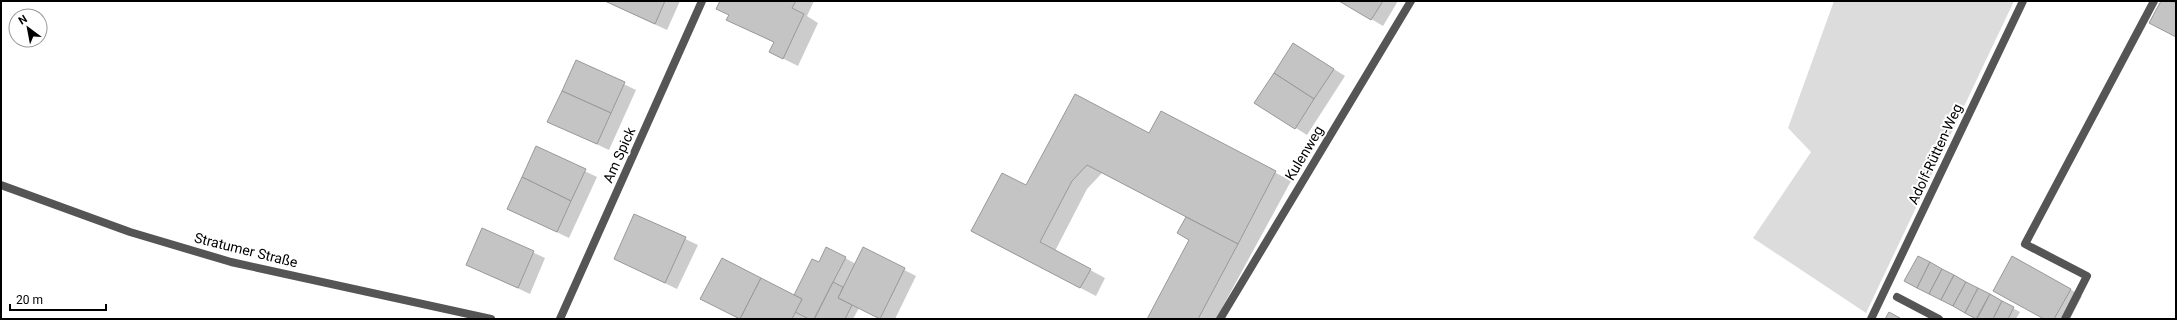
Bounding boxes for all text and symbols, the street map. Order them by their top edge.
north arrow [8,8,48,48]
text: N [16,12,30,28]
street label: Adolf-Rütten-Weg [1905,101,1965,207]
street label: Kulenweg [1282,123,1326,183]
street label: Am Spick [600,124,639,185]
street label: Stratumer Straße [193,229,299,271]
scale bar [10,286,106,312]
text: 20 m [16,293,43,307]

